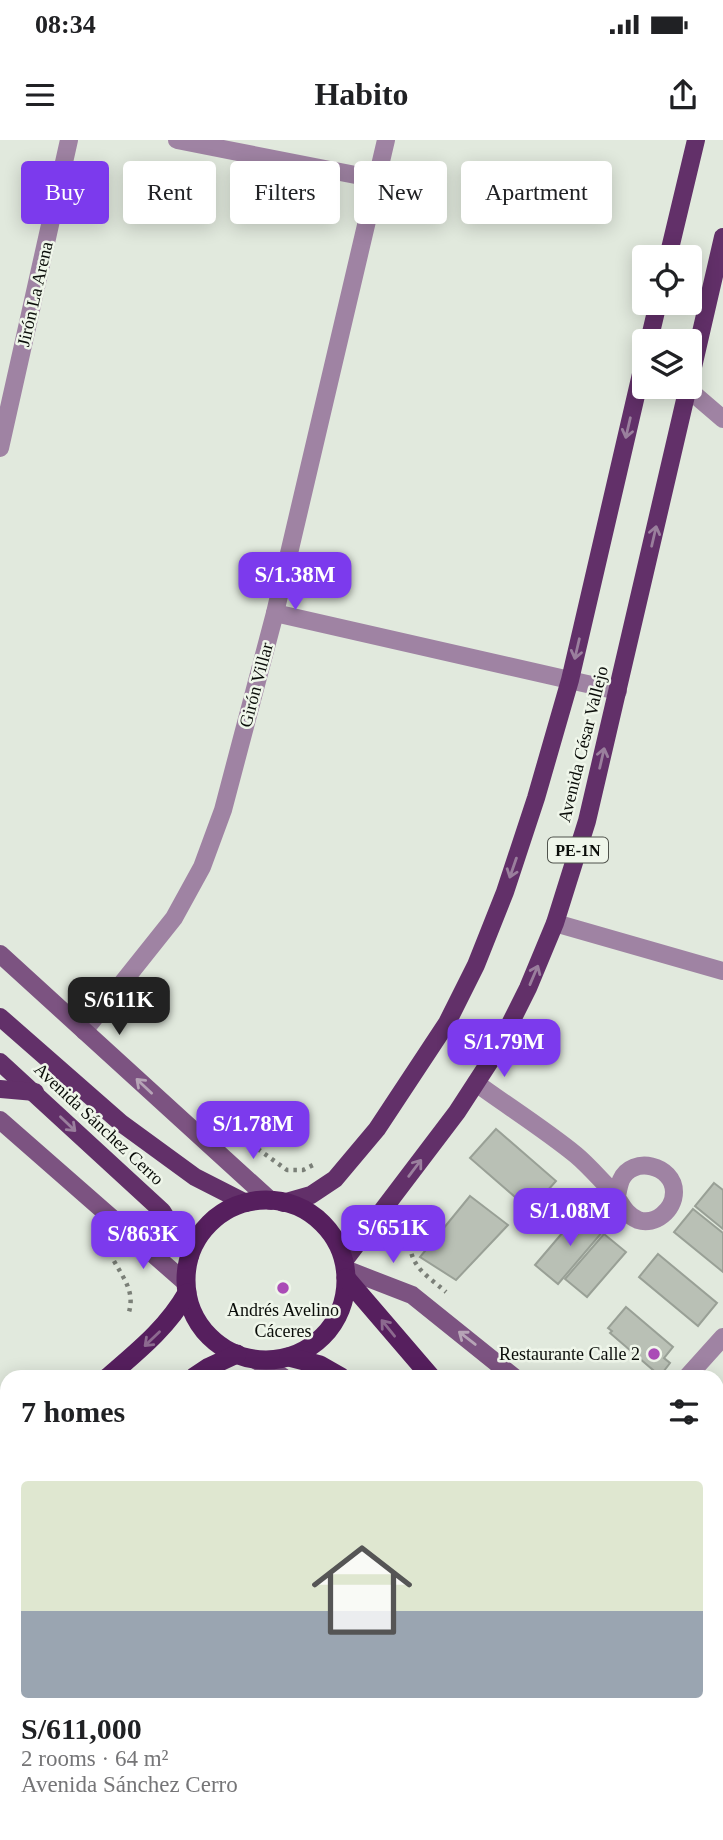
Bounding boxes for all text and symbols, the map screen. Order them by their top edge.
text: 08:34 [35,10,96,39]
icon: menu [21,76,59,114]
text: Habito [314,76,409,112]
icon: share [664,76,702,114]
chip: Buy [21,161,109,224]
chip: Rent [123,161,216,224]
chip: Filters [230,161,340,224]
chip: New [354,161,447,224]
chip: Apartment [461,161,612,224]
street label: Jirón La Arena [13,240,57,348]
map controls [632,245,702,399]
button: locate [632,245,702,315]
button: layers [632,329,702,399]
one-way arrow [621,416,635,439]
one-way arrow [648,526,661,548]
pin: S/1.38M [230,552,360,612]
text: S/1.38M [254,562,336,587]
one-way arrow [569,638,582,660]
street label: Girón Villar [235,640,277,730]
street label: Avenida César Vallejo [554,664,612,824]
one-way arrow [596,747,609,770]
road number: PE-1N [548,838,608,862]
one-way arrow [506,856,518,878]
one-way arrow [528,964,541,986]
pin: S/611K [62,978,176,1037]
text: S/611K [84,987,154,1012]
pin: S/1.79M [439,1020,569,1079]
text: S/1.79M [463,1029,545,1054]
street label: Avenida Sánchez Cerro [30,1059,168,1189]
one-way arrow [135,1078,153,1094]
pin: S/1.78M [188,1102,318,1161]
text: S/1.78M [212,1111,294,1136]
one-way arrow [60,1116,77,1133]
one-way arrow [408,1159,423,1178]
pin: S/1.08M [505,1188,635,1248]
text: S/1.08M [529,1198,611,1223]
pin: S/651K [336,1206,450,1265]
pin: S/863K [86,1212,200,1271]
text: S/651K [357,1215,429,1240]
text: S/863K [107,1221,179,1246]
marker: Andrés Avelino Cáceres [275,1280,291,1296]
place label: Andrés Avelino Cáceres [227,1300,339,1341]
one-way arrow [380,1320,396,1338]
one-way arrow [143,1330,160,1347]
one-way arrow [459,1331,477,1346]
place label: Restaurante Calle 2 [499,1344,640,1364]
marker: Restaurante Calle 2 [646,1346,662,1362]
icon: filters [665,1393,703,1431]
text: 7 homes [21,1395,125,1428]
icon: home [299,1527,425,1653]
text: S/611,000 [21,1712,142,1745]
text: 2 rooms · 64 m² [21,1746,168,1771]
text: Avenida Sánchez Cerro [21,1772,238,1797]

